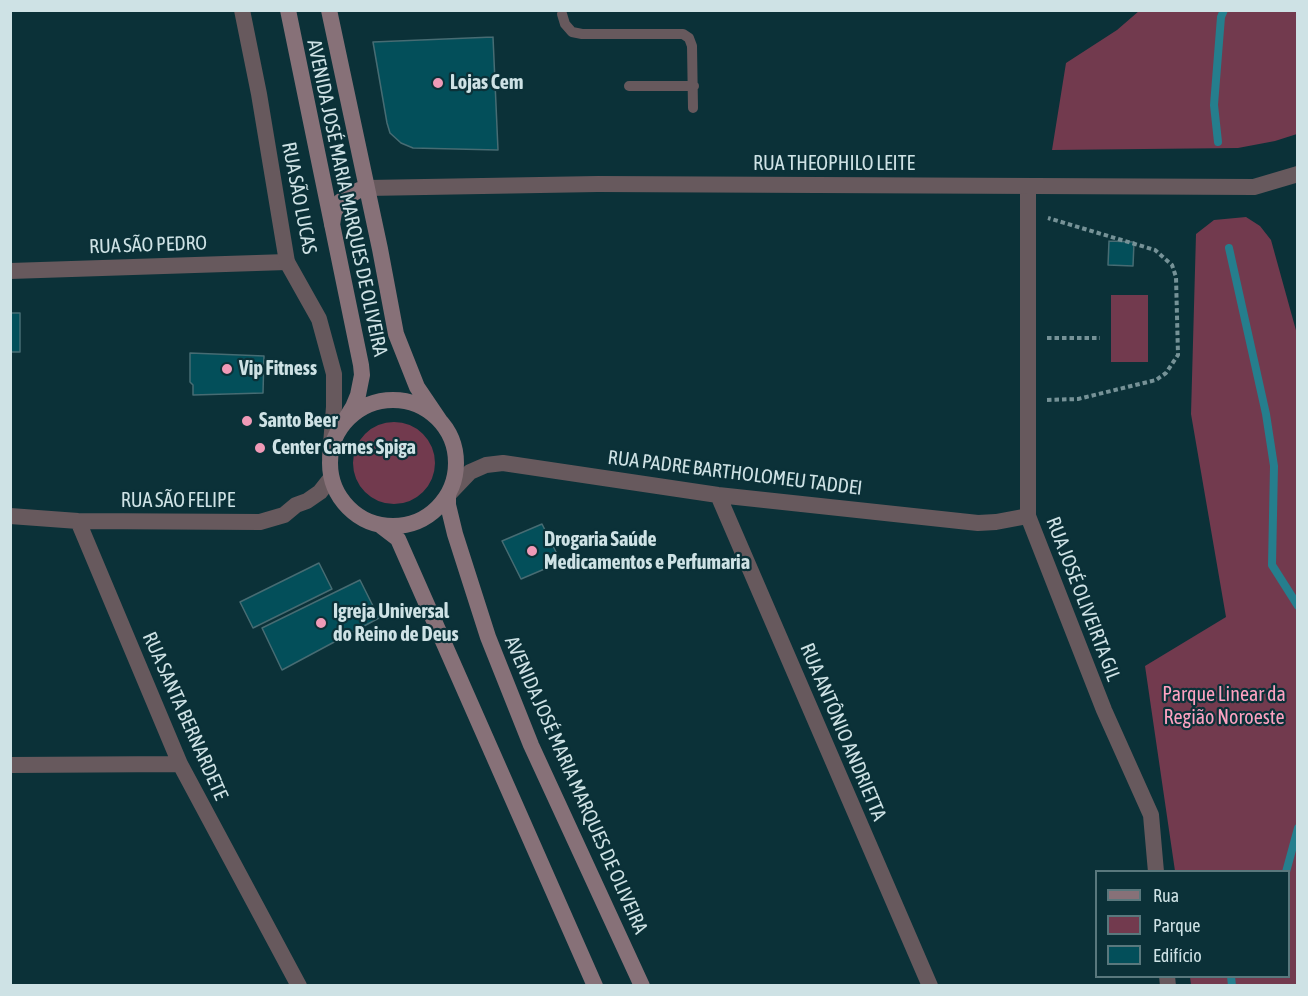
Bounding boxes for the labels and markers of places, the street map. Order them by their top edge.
place label: Lojas Cem [450,71,523,95]
marker: Lojas Cem [431,76,445,90]
place label: Vip Fitness [239,357,317,381]
marker: Vip Fitness [220,362,234,376]
place label: Santo Beer [259,409,338,433]
marker: Santo Beer [240,414,254,428]
place label: Center Carnes Spiga [272,436,416,460]
marker: Center Carnes Spiga [253,441,267,455]
place label: Drogaria Saúde Medicamentos e Perfumaria [544,528,750,575]
marker: Drogaria Saúde Medicamentos e Perfumaria [525,544,539,558]
place label: Igreja Universal do Reino de Deus [333,600,458,647]
marker: Igreja Universal do Reino de Deus [314,616,328,630]

